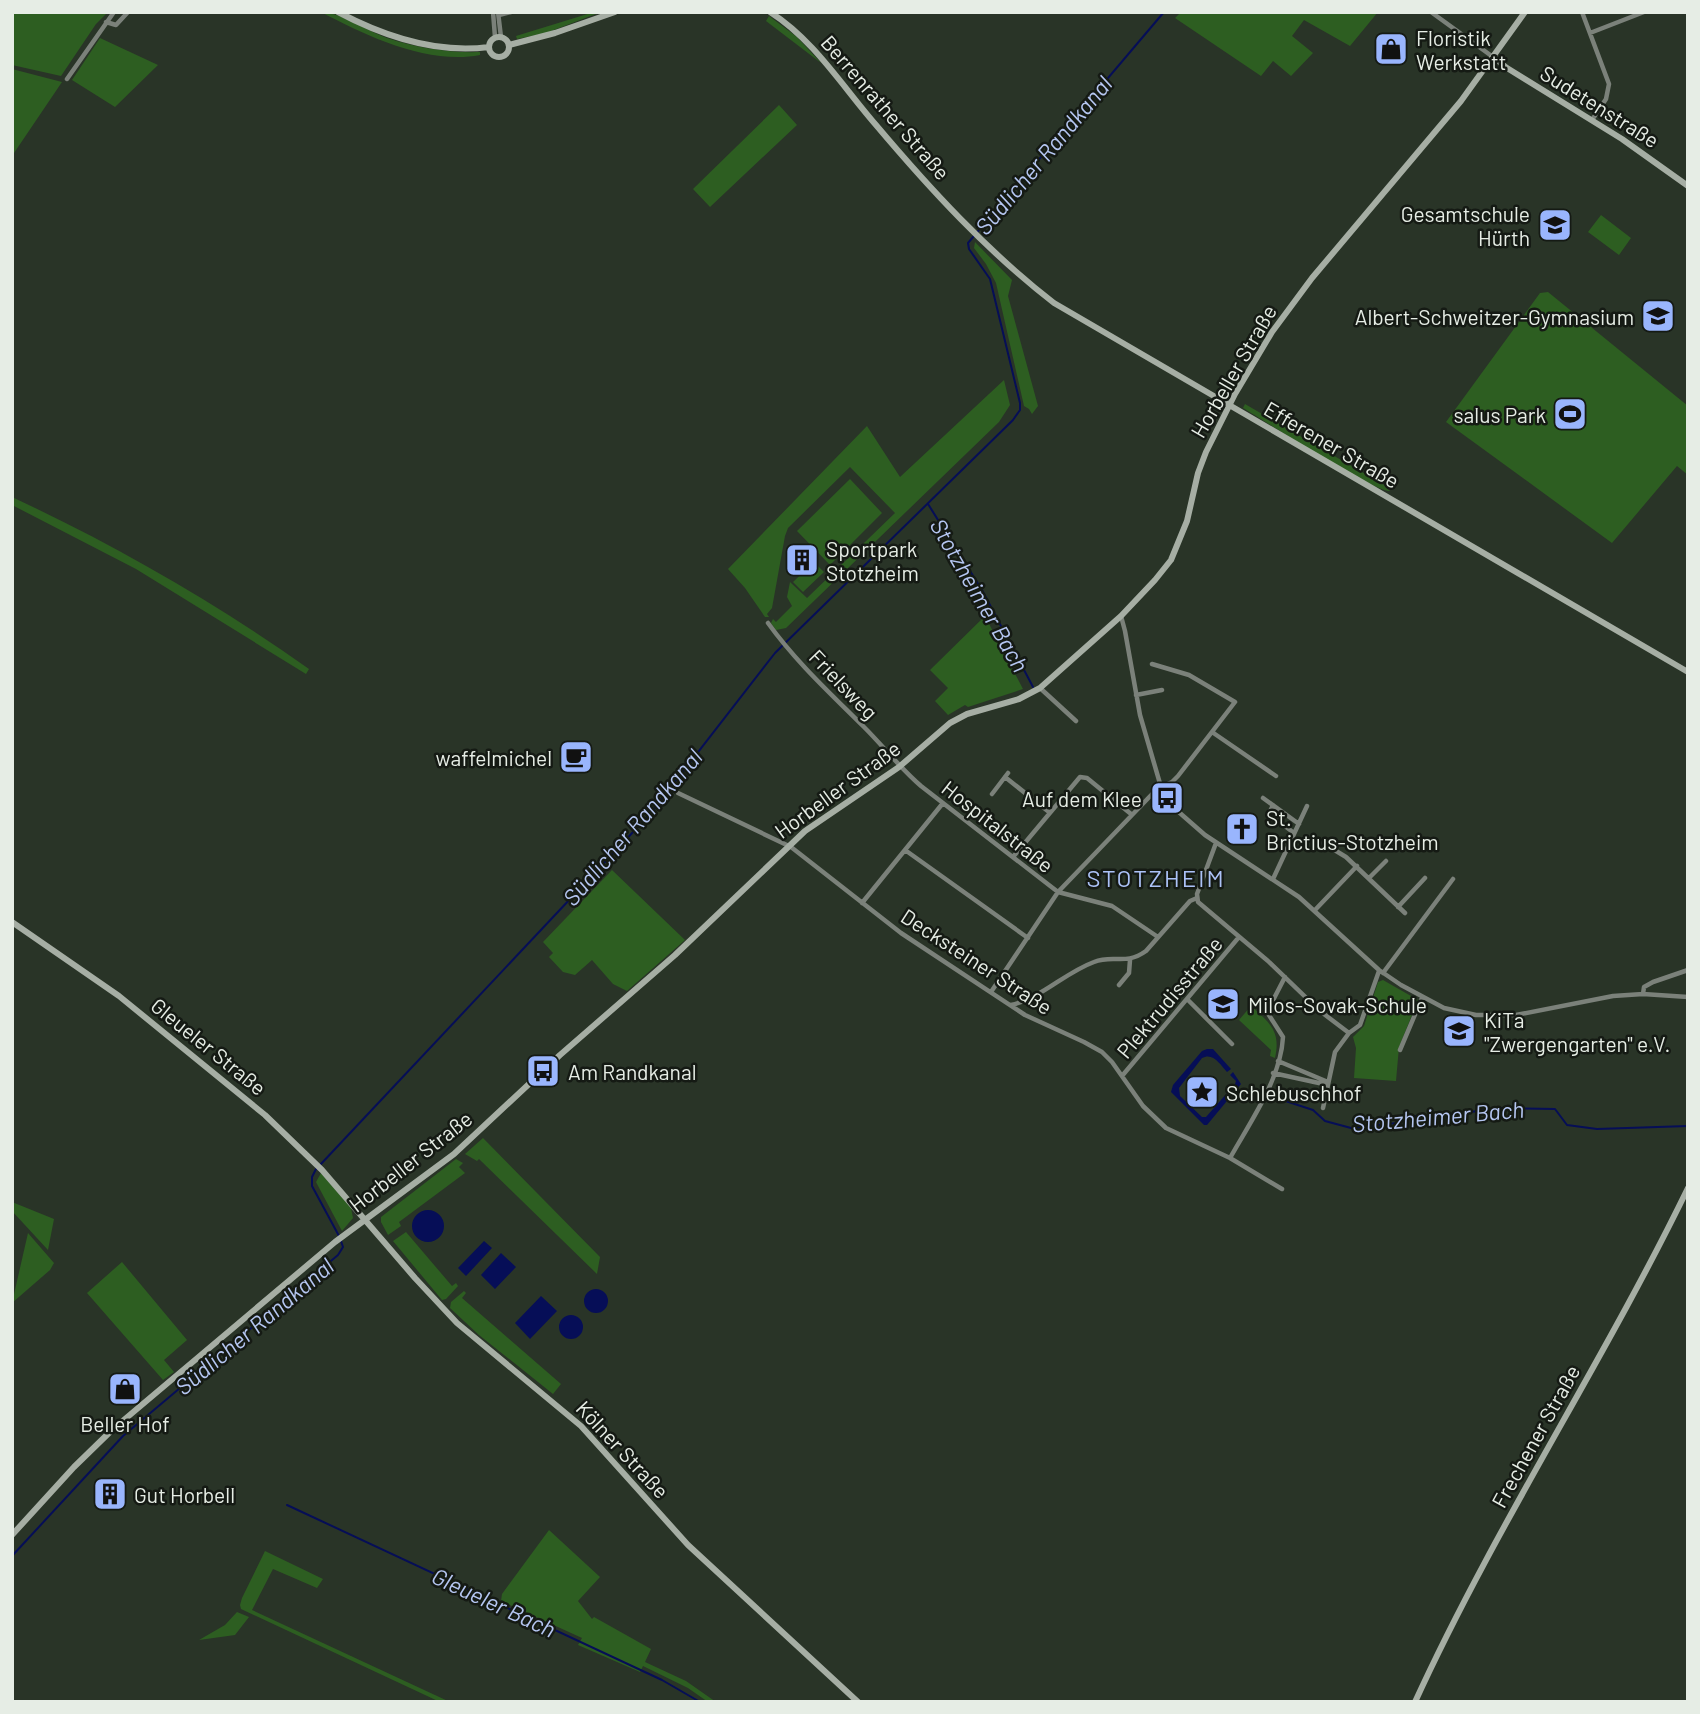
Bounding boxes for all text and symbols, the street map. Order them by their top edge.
place label: Floristik Werkstatt [1416,25,1506,74]
street label: Berrenrather Straße [816,30,956,184]
shop icon: Floristik Werkstatt [1372,30,1410,68]
street label: Sudetenstraße [1536,60,1664,152]
water label: Südlicher Randkanal [969,70,1117,240]
place label: Gesamtschule Hürth [1401,201,1530,250]
school or university icon: Gesamtschule Hürth [1536,206,1574,244]
school or university icon: Albert-Schweitzer-Gymnasium [1639,297,1677,335]
street label: Horbeller Straße [1185,300,1281,442]
place label: Albert-Schweitzer-Gymnasium [1355,304,1634,329]
street label: Efferener Straße [1260,395,1404,493]
sports icon: salus Park [1551,395,1589,433]
place label: salus Park [1454,402,1546,427]
water label: Stotzheimer Bach [925,513,1035,677]
place label: Sportpark Stotzheim [826,536,919,585]
building icon: Sportpark Stotzheim [783,541,821,579]
street label: Frielsweg [805,644,883,724]
street label: Horbeller Straße [769,735,905,843]
cafe icon: waffelmichel [557,738,595,776]
water label: Südlicher Randkanal [556,743,708,911]
place label: waffelmichel [436,745,552,770]
street label: Hospitalstraße [937,775,1059,877]
bus stop icon: Auf dem Klee [1148,779,1186,817]
place label: Auf dem Klee [1022,786,1142,811]
place label: St. Brictius-Stotzheim [1266,805,1439,854]
church icon: St. Brictius-Stotzheim [1223,810,1261,848]
district label: STOTZHEIM [1086,863,1226,892]
street label: Decksteiner Straße [897,903,1057,1019]
street label: Plektrudisstraße [1111,931,1227,1063]
school or university icon: Milos-Sovak-Schule [1204,985,1242,1023]
street label: Gleueler Straße [147,992,271,1100]
place label: Milos-Sovak-Schule [1248,992,1427,1017]
place label: KiTa "Zwergengarten" e.V. [1484,1007,1670,1056]
school or university icon: KiTa "Zwergengarten" e.V. [1440,1012,1478,1050]
bus stop icon: Am Randkanal [524,1052,562,1090]
place label: Am Randkanal [568,1059,696,1084]
place icon: Schlebuschhof [1183,1073,1221,1111]
place label: Schlebuschhof [1226,1080,1362,1105]
water label: Stotzheimer Bach [1351,1095,1525,1137]
street label: Horbeller Straße [344,1105,476,1217]
water label: Südlicher Randkanal [169,1252,339,1400]
street label: Frechener Straße [1486,1360,1584,1512]
shop icon: Beller Hof [106,1370,144,1408]
street label: Kölner Straße [572,1395,674,1503]
place label: Beller Hof [80,1411,170,1436]
building icon: Gut Horbell [91,1475,129,1513]
place label: Gut Horbell [134,1482,235,1507]
water label: Gleueler Bach [428,1561,560,1643]

